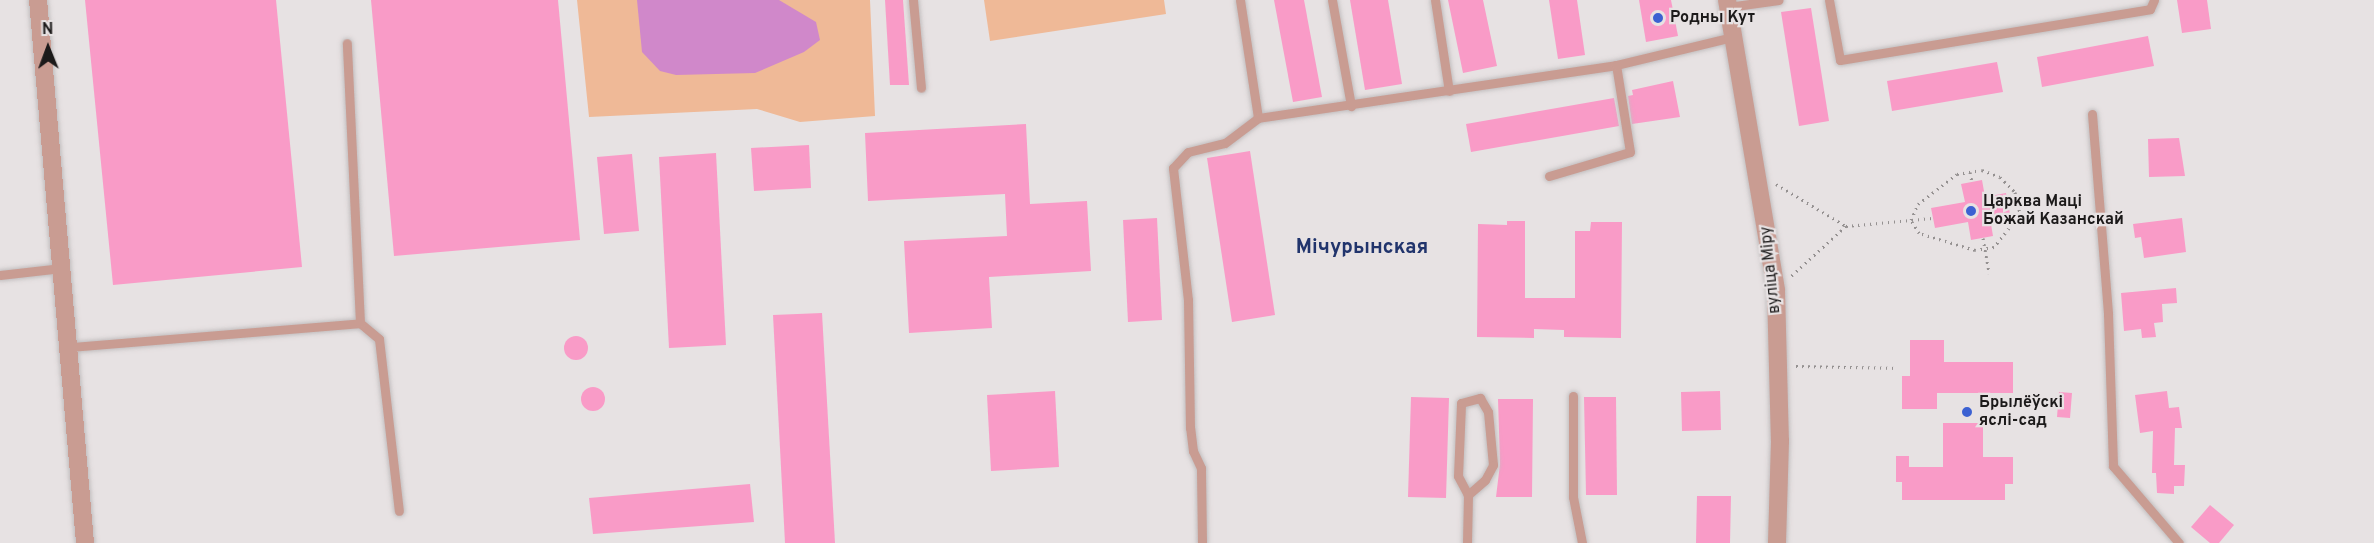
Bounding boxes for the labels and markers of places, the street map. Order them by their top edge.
place label: Родны Кут [1670,8,1755,28]
marker: Родны Кут [1651,11,1665,25]
place label: Царква Маці Божай Казанскай [1983,192,2124,230]
marker: Царква Маці Божай Казанскай [1964,204,1978,218]
place label: Брылёўскі яслі-сад [1979,393,2063,431]
marker: Брылёўскі яслі-сад [1960,405,1974,419]

